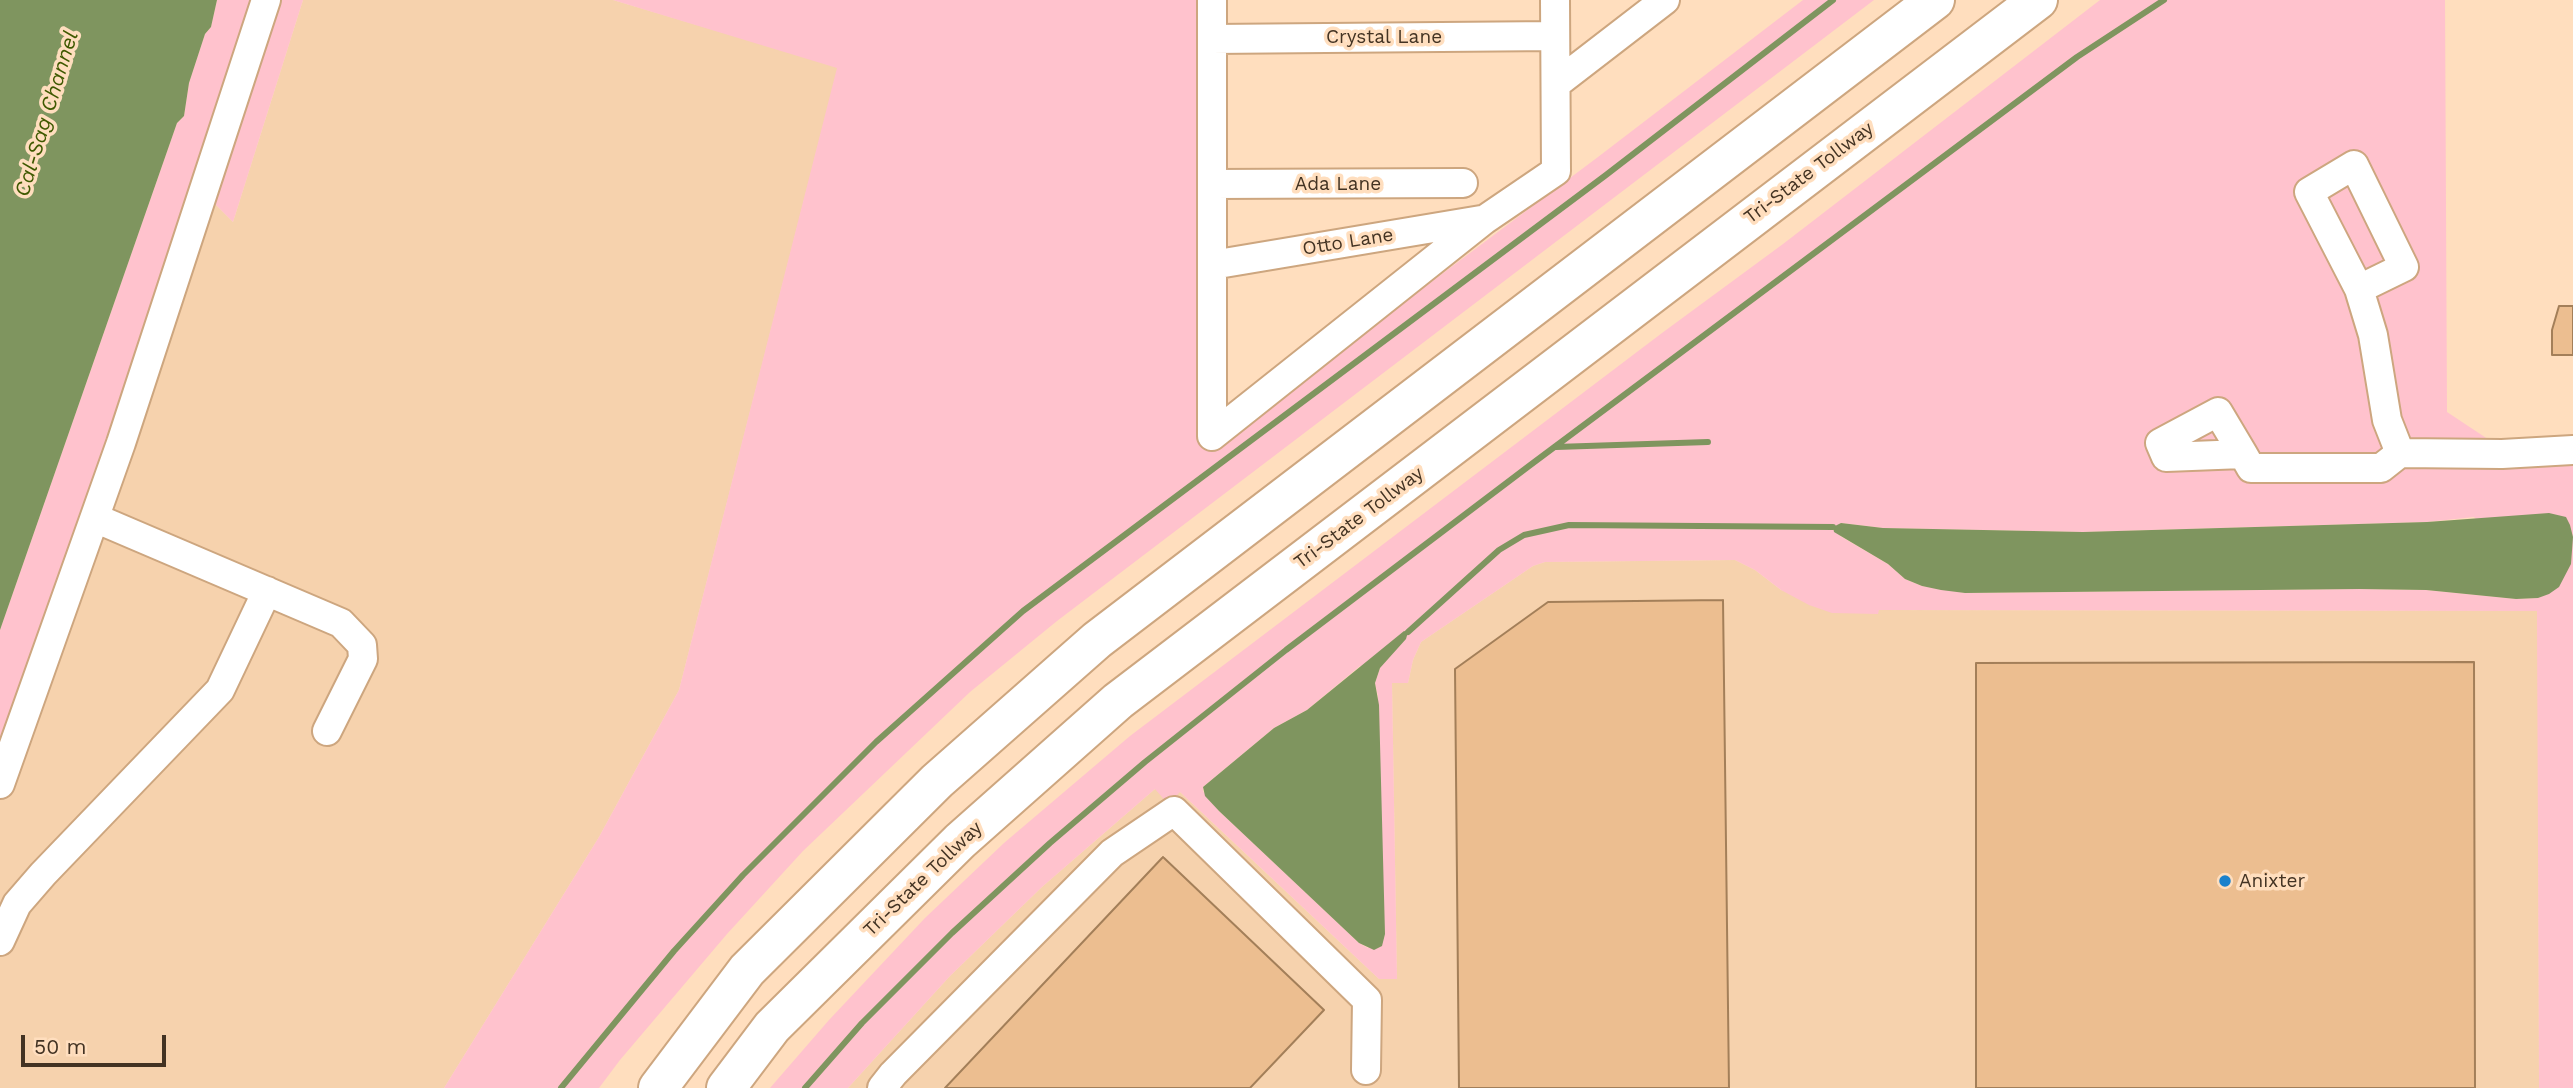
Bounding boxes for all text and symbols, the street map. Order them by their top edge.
street label: Crystal Lane [1326,26,1442,48]
water label: Cal-Sag Channel [10,28,84,200]
street label: Tri-State Tollway [1740,117,1878,229]
street label: Ada Lane [1295,173,1381,195]
street label: Otto Lane [1301,224,1395,260]
street label: Tri-State Tollway [1290,462,1428,574]
street label: Tri-State Tollway [859,817,987,941]
place label: Anixter [2239,870,2305,892]
marker: Anixter [2217,873,2233,889]
scale bar [24,1021,170,1066]
text: 50 m [34,1034,86,1059]

